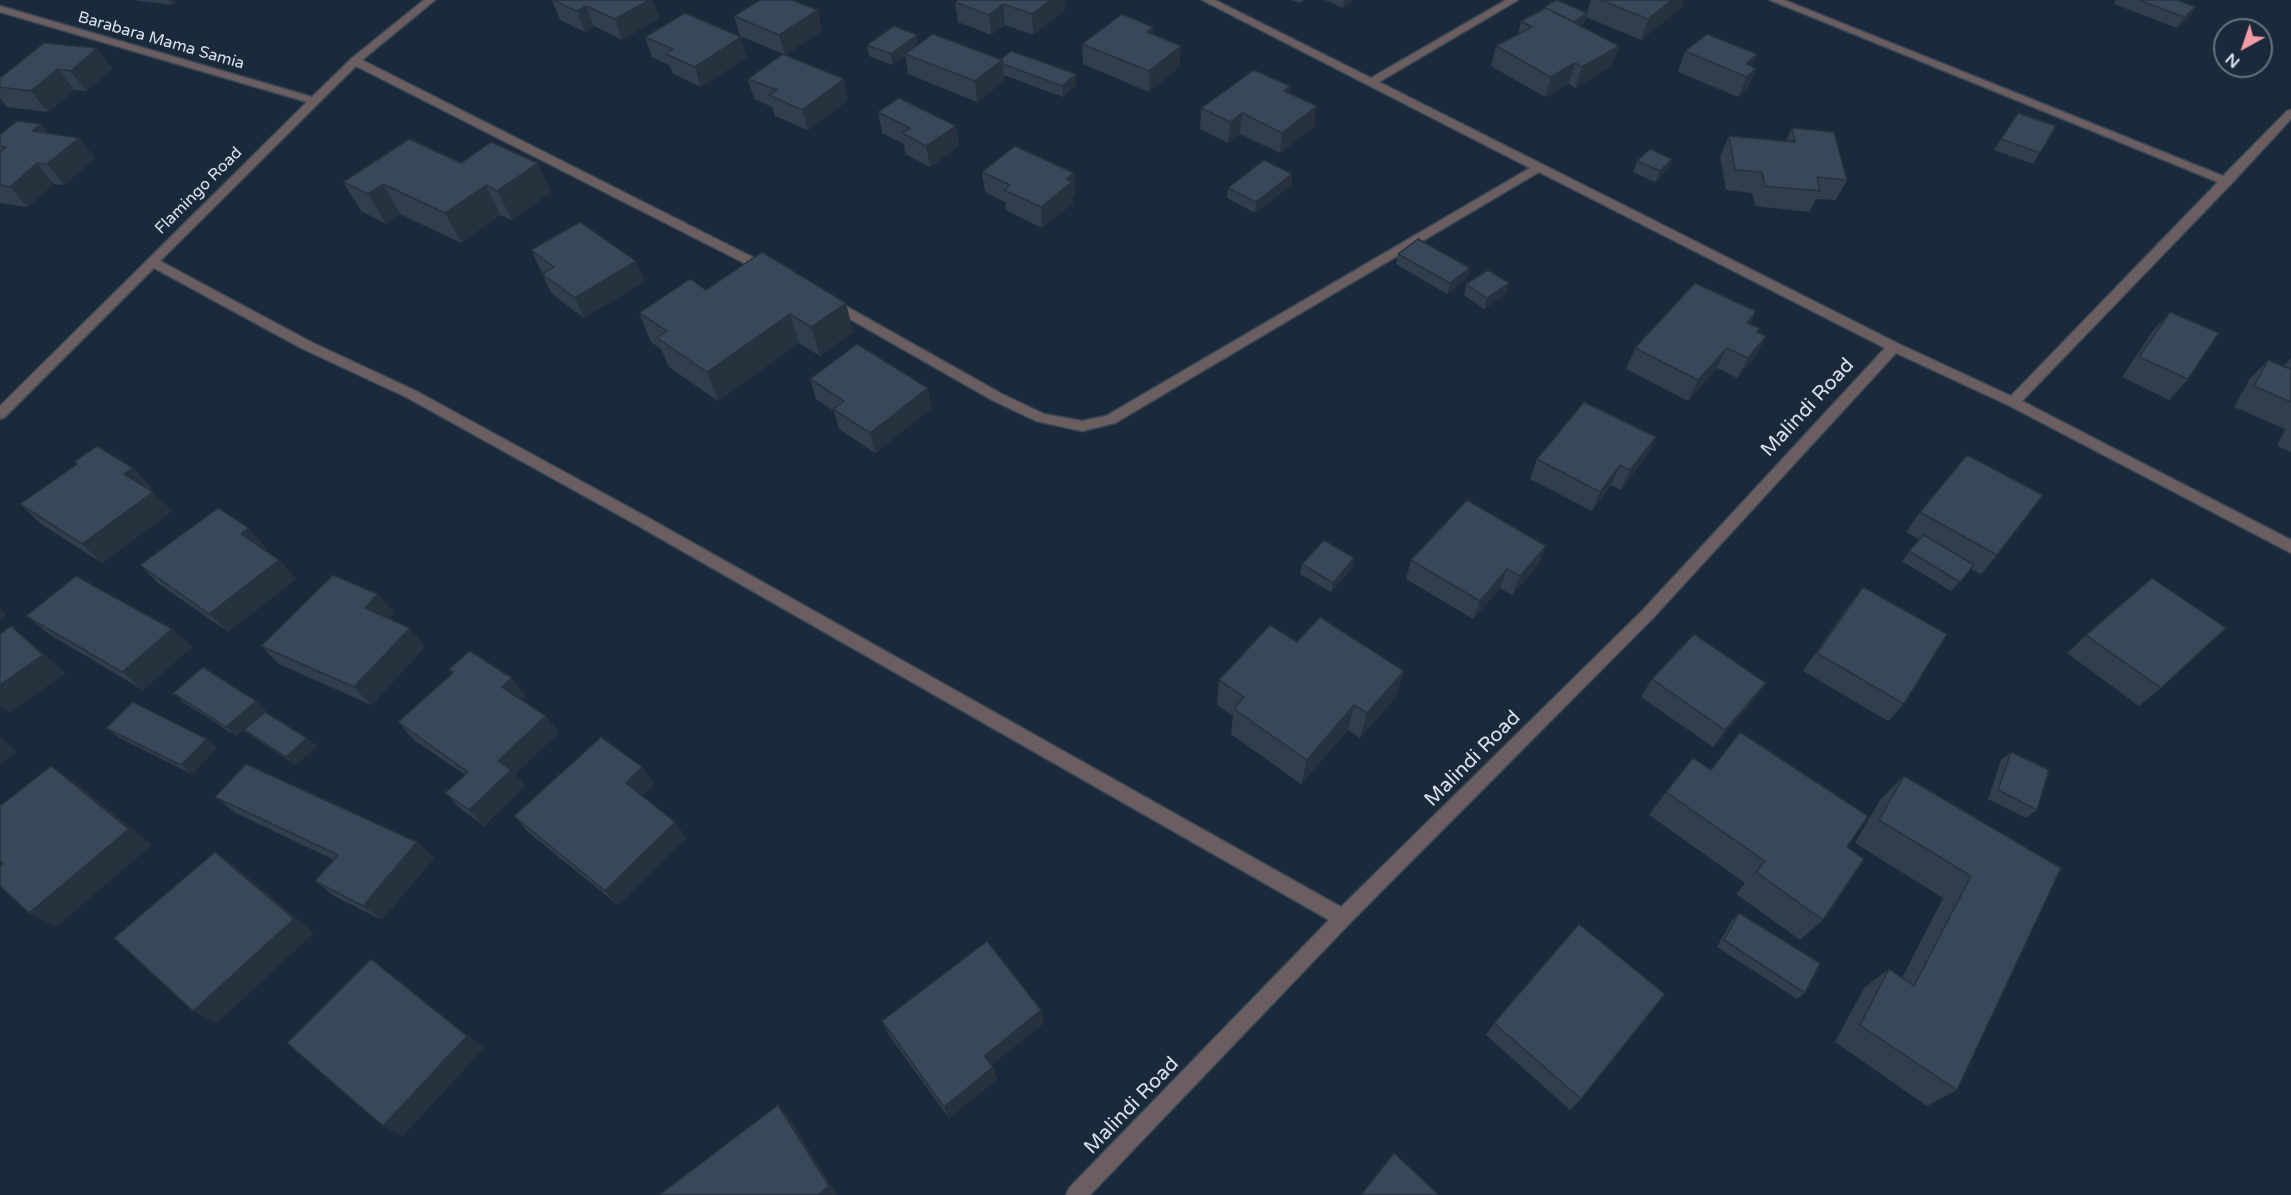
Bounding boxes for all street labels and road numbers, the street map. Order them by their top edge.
street label: Barabara Mama Samia [76,8,246,74]
street label: Flamingo Road [151,143,247,239]
street label: Malindi Road [1756,354,1860,462]
street label: Malindi Road [1420,706,1526,812]
street label: Malindi Road [1080,1052,1184,1160]

